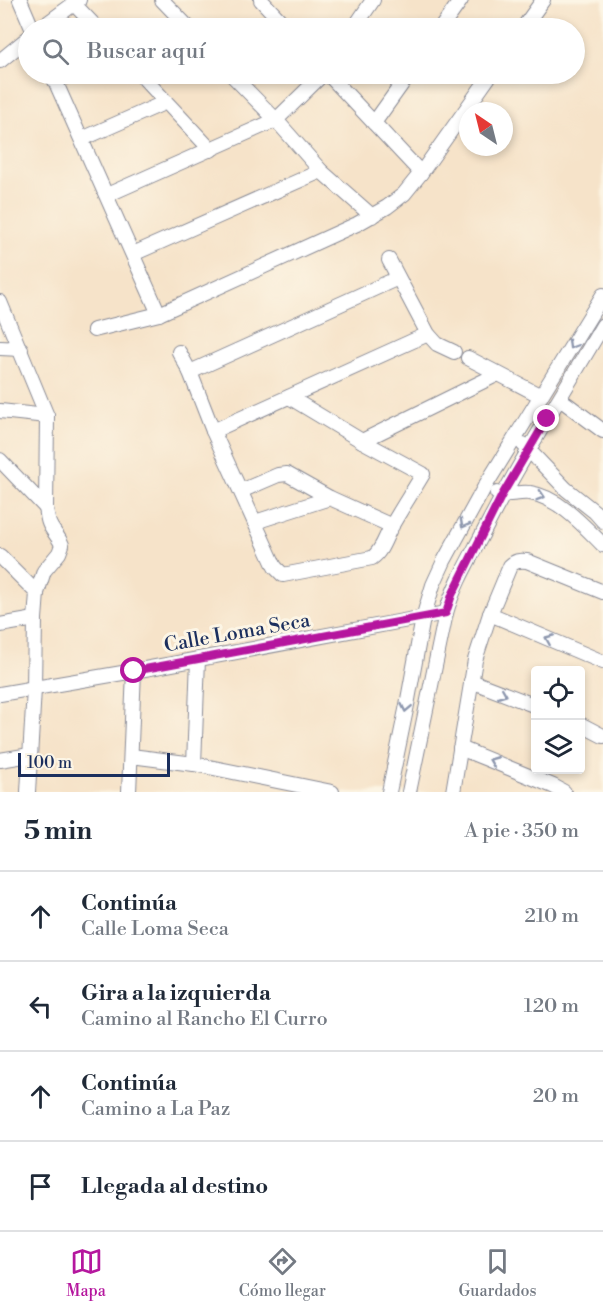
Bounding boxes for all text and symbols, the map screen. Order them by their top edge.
search box [18,18,585,84]
icon: search [39,35,72,68]
text: Buscar aquí [87,38,205,65]
north arrow [459,102,513,156]
one-way arrow [568,339,580,349]
route end [533,405,559,431]
one-way arrow [535,489,545,501]
one-way arrow [460,518,471,528]
street label: Calle Loma Seca [162,608,313,659]
one-way arrow [544,634,555,646]
route start [120,657,146,683]
map controls [531,666,585,774]
button: locate [531,666,585,720]
one-way arrow [497,687,508,699]
one-way arrow [400,703,413,713]
button: layers [531,720,585,774]
scale bar [18,750,170,778]
text: 100 m [27,753,72,773]
one-way arrow [488,756,499,768]
text: 5 min [24,815,92,847]
text: A pie · 350 m [464,819,579,844]
text: Continúa [81,890,177,917]
icon: ahead [24,900,57,933]
text: 210 m [524,904,579,929]
text: Calle Loma Seca [81,917,229,942]
text: Gira a la izquierda [81,980,271,1007]
icon: left [24,990,57,1023]
text: 120 m [524,994,579,1019]
text: Camino al Rancho El Curro [81,1007,328,1032]
text: Continúa [81,1070,177,1097]
icon: ahead [24,1080,57,1113]
text: 20 m [533,1084,579,1109]
text: Camino a La Paz [81,1097,230,1122]
icon: arrive [24,1170,57,1203]
text: Llegada al destino [81,1173,268,1200]
tab: Mapa [66,1245,106,1301]
tab: Cómo llegar [239,1245,326,1301]
tab: Guardados [459,1245,537,1301]

